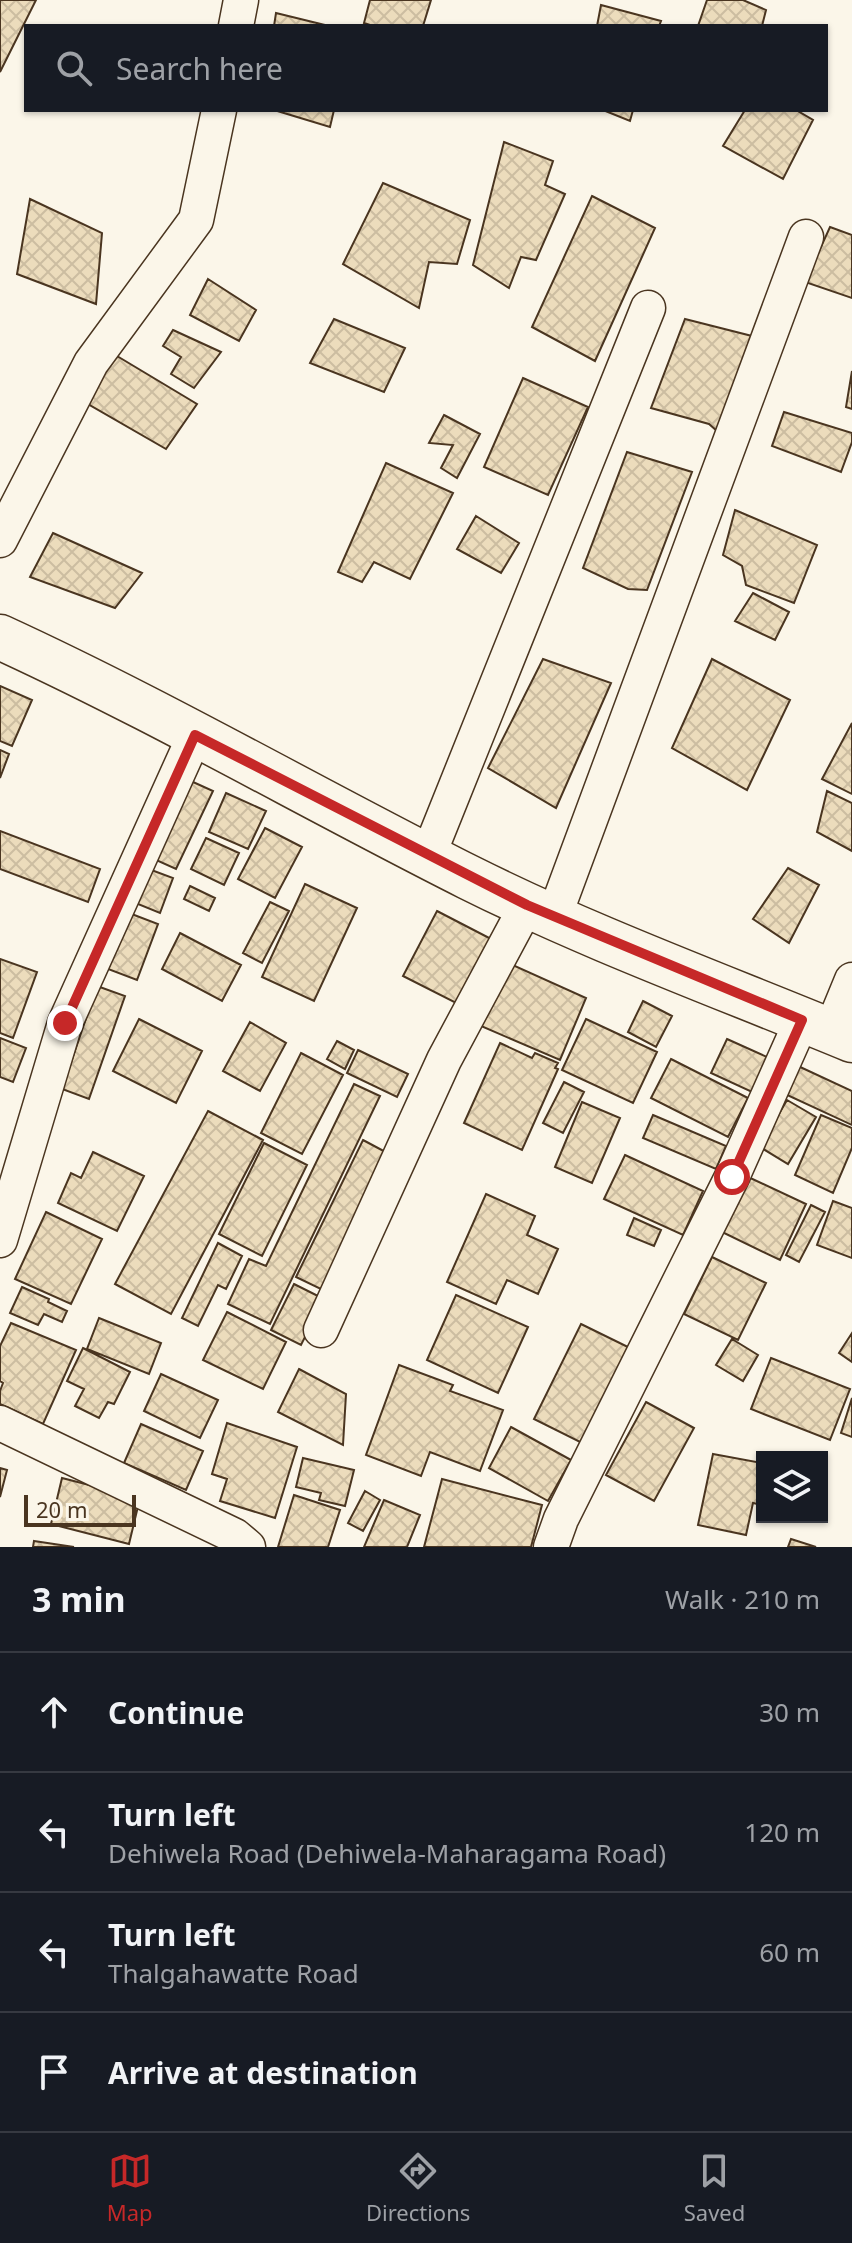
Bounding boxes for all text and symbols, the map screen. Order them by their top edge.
search box [24,24,828,112]
icon: search [52,46,96,90]
text: Search here [116,48,283,89]
route end [47,1005,83,1041]
route start [714,1159,750,1195]
map controls [756,1451,828,1523]
button: layers [756,1451,828,1523]
scale bar [24,1491,136,1527]
text: 20 m [36,1494,87,1524]
text: 3 min [32,1576,126,1622]
text: Walk · 210 m [665,1581,820,1617]
icon: ahead [32,1690,76,1734]
text: Continue [108,1692,244,1733]
text: 30 m [759,1694,820,1730]
text: Turn left [108,1794,236,1835]
icon: left [32,1810,76,1854]
text: 120 m [744,1814,820,1850]
text: Dehiwela Road (Dehiwela-Maharagama Road) [108,1835,666,1871]
text: Turn left [108,1914,236,1955]
icon: left [32,1930,76,1974]
text: 60 m [759,1934,820,1970]
text: Thalgahawatte Road [108,1955,359,1991]
icon: arrive [32,2050,76,2094]
text: Arrive at destination [108,2052,418,2093]
tab: Map [107,2149,153,2227]
tab: Directions [366,2149,470,2227]
tab: Saved [684,2149,745,2227]

